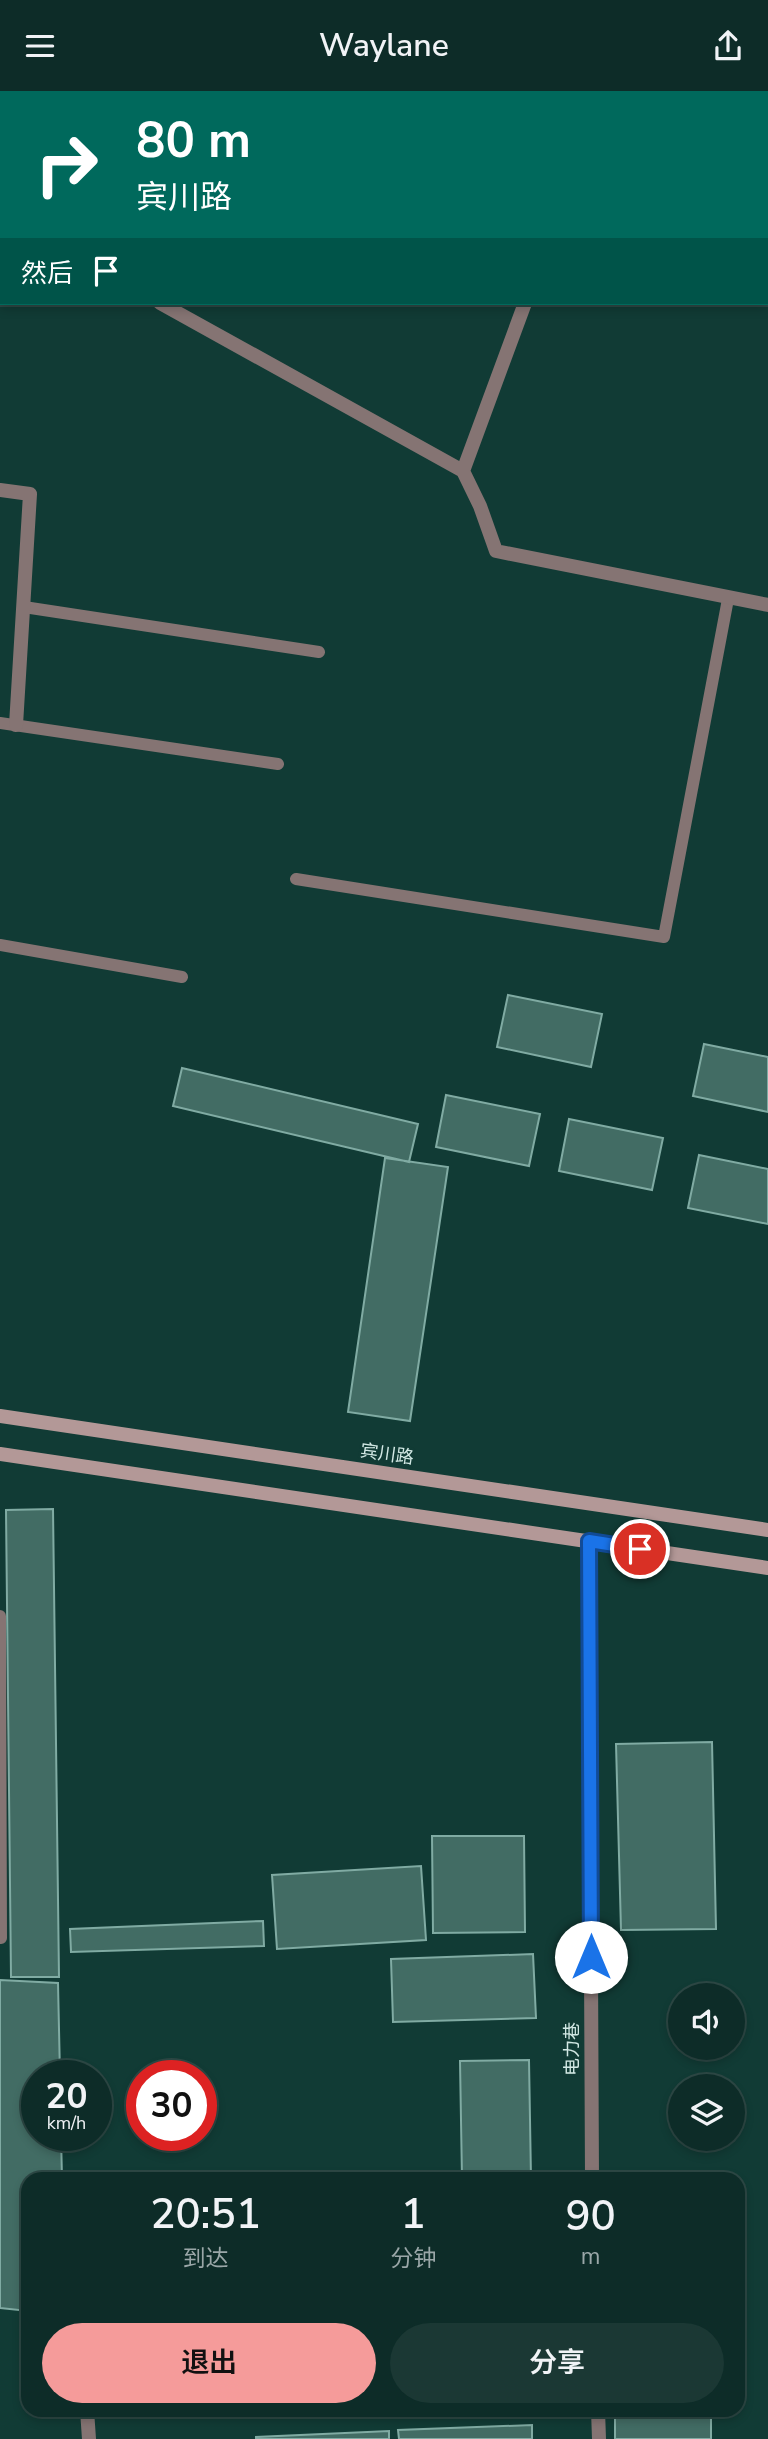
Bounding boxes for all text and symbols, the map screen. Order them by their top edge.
text: Waylane [319,24,449,67]
icon: menu [21,27,59,65]
icon: share [709,27,747,65]
text: 80 m [136,107,251,174]
icon: right [21,119,112,210]
text: 宾川路 [136,176,232,219]
icon: arrive [87,252,125,290]
text: 然后 [21,256,73,291]
street label: 宾川路 [359,1438,415,1470]
pin [610,1519,670,1579]
icon: arrive [621,1530,659,1568]
position arrow [554,1920,628,1994]
map controls [668,1983,745,2151]
button: sound [668,1983,745,2060]
street label: 电力巷 [560,2022,584,2076]
speed limit sign: 30 [126,2060,217,2151]
text: 20 [45,2073,88,2120]
button: layers [668,2074,745,2151]
text: km/h [47,2111,86,2135]
text: 20:51 [150,2186,261,2243]
text: 1 [401,2186,426,2243]
text: 90 [565,2188,616,2245]
text: m [581,2241,600,2272]
text: 到达 [183,2243,229,2274]
text: 分钟 [390,2243,436,2274]
button: 退出 [42,2323,376,2403]
button: 分享 [390,2323,724,2403]

